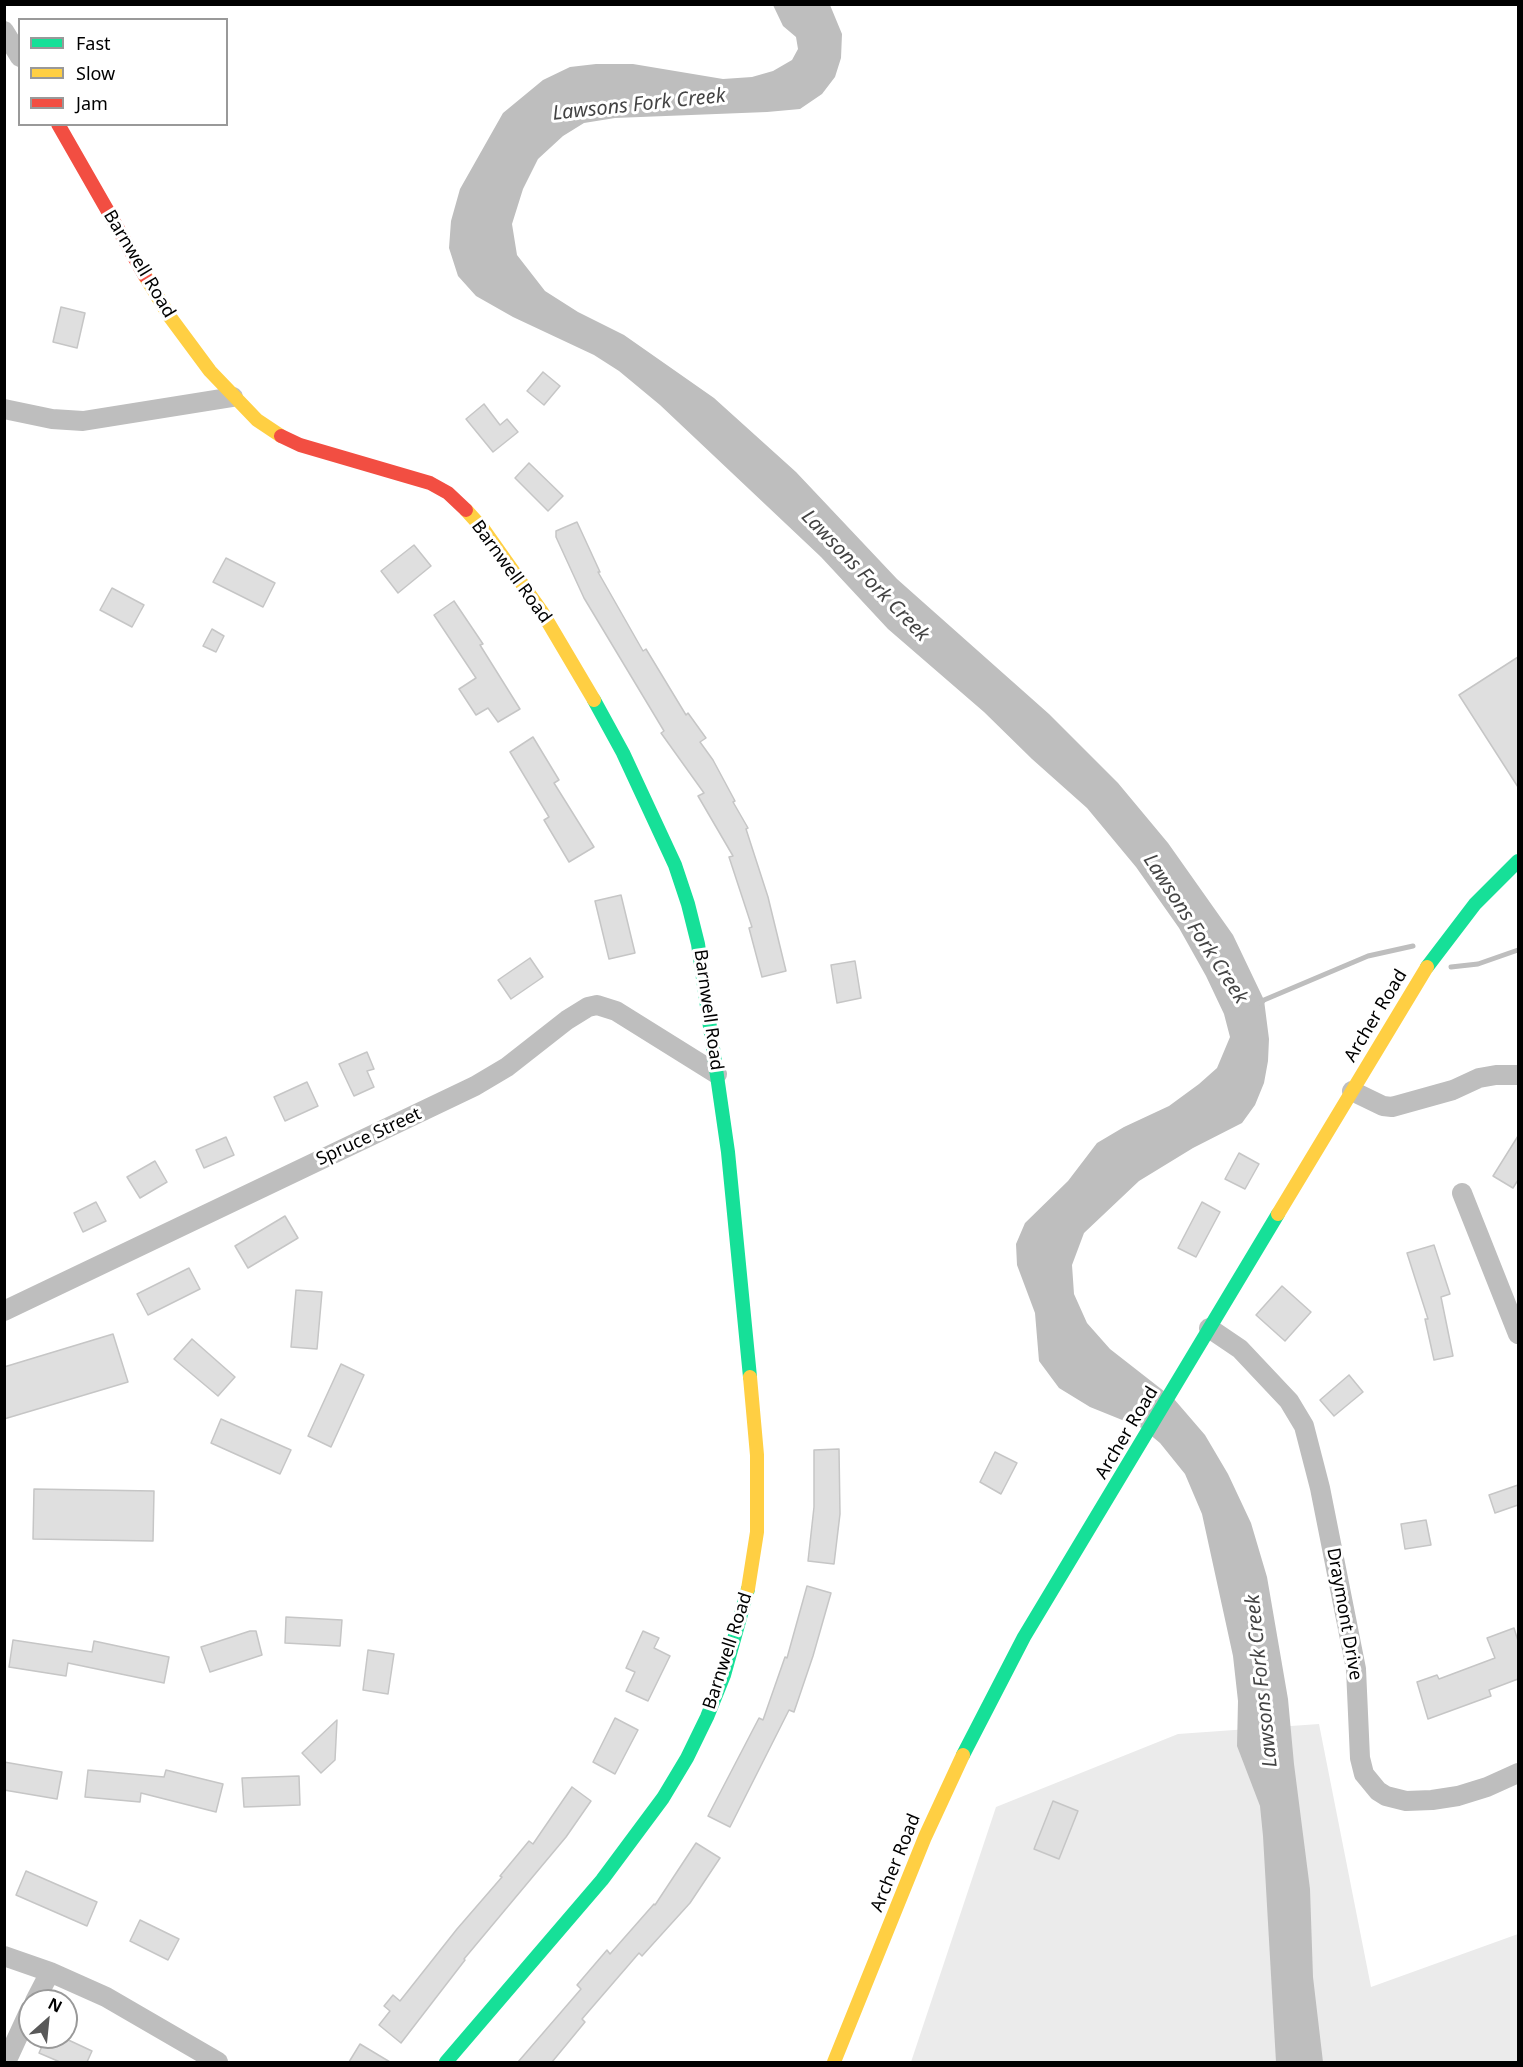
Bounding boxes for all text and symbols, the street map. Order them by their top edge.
legend [18,18,228,126]
text: Fast [76,31,111,55]
text: Slow [76,61,115,85]
water label: Lawsons Fork Creek [551,84,727,126]
text: Jam [76,91,108,115]
street label: Barnwell Road [98,206,180,322]
water label: Lawsons Fork Creek [796,505,934,647]
street label: Barnwell Road [466,516,556,628]
water label: Lawsons Fork Creek [1138,850,1252,1008]
street label: Barnwell Road [689,948,727,1072]
street label: Archer Road [1340,966,1412,1066]
street label: Spruce Street [313,1103,425,1171]
street label: Archer Road [1091,1383,1163,1483]
street label: Draymont Drive [1322,1546,1366,1682]
street label: Barnwell Road [699,1590,757,1712]
water label: Lawsons Fork Creek [1241,1593,1283,1769]
street label: Archer Road [867,1811,925,1915]
north arrow [18,1989,78,2049]
text: N [44,1992,66,2017]

